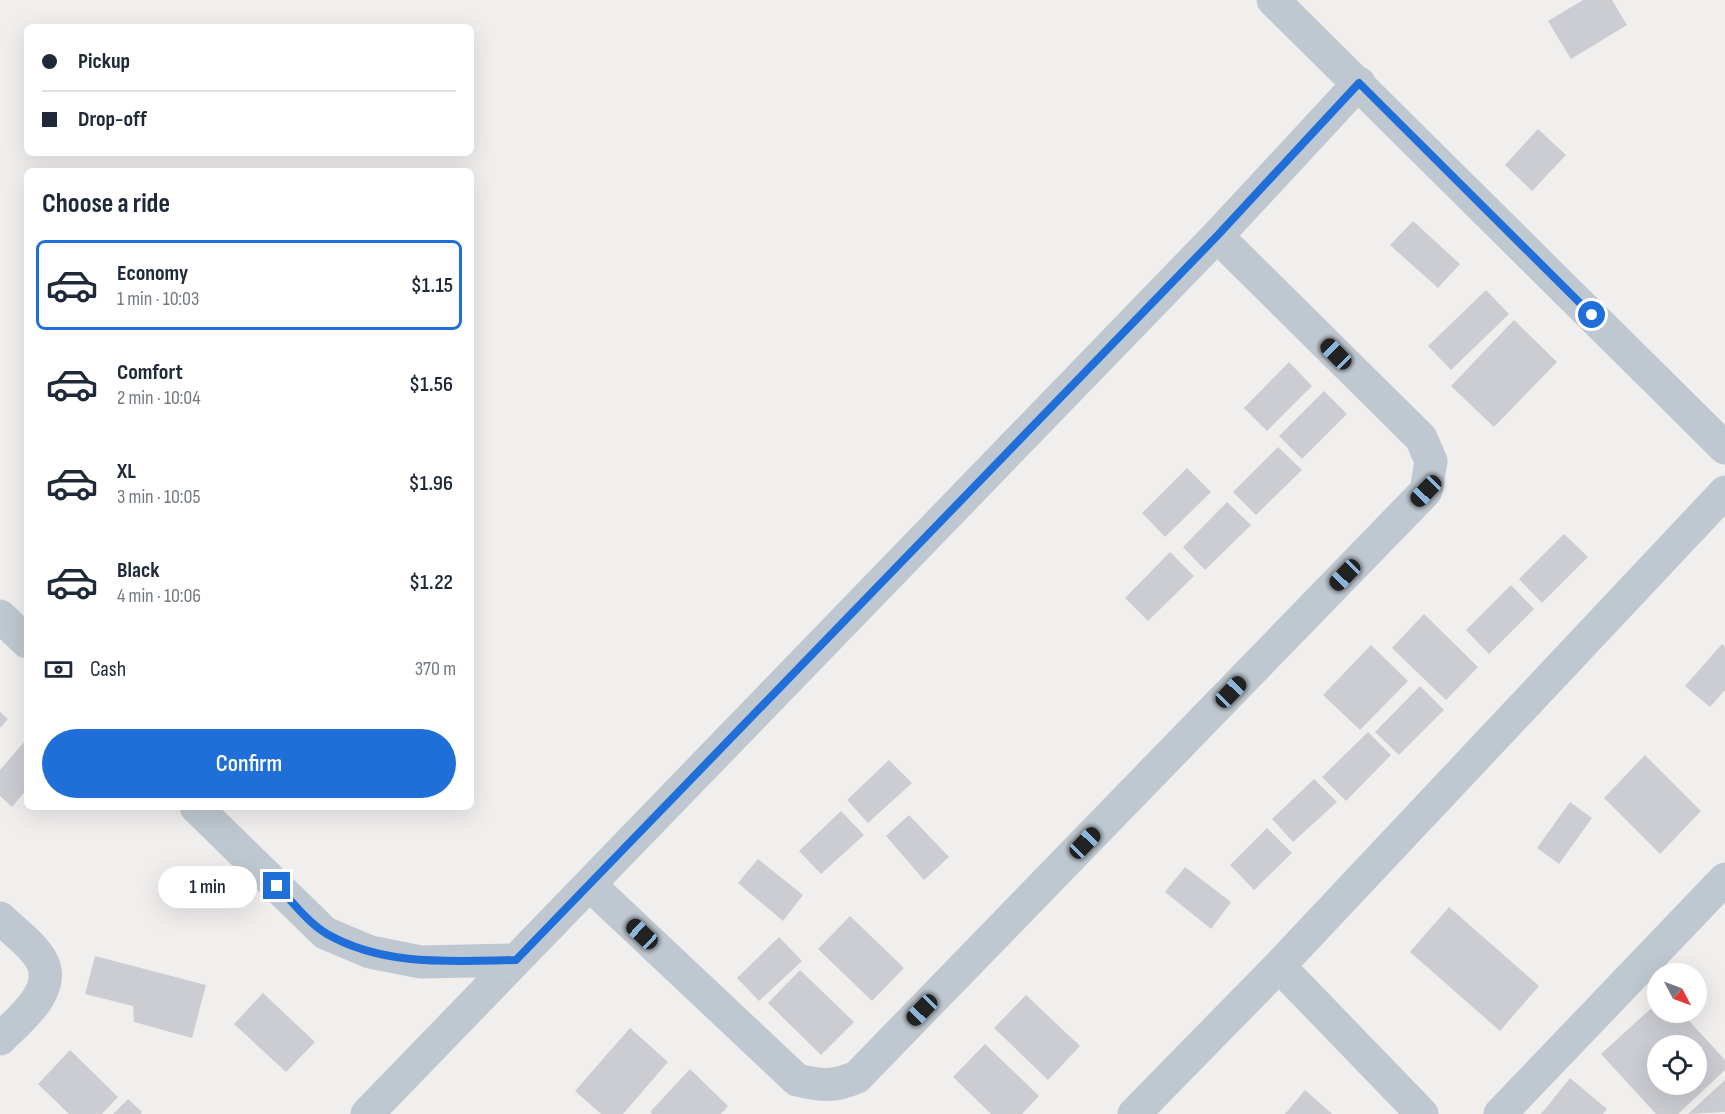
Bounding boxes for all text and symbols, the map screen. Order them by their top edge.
text: Pickup [78,48,130,75]
text: Drop-off [78,106,147,133]
text: Choose a ride [42,188,170,220]
icon: car [45,258,99,312]
text: Economy [117,260,188,287]
text: $1.15 [411,272,453,299]
text: 1 min · 10:03 [117,287,199,311]
route start [1578,301,1605,328]
car [1317,335,1355,373]
icon: car [45,357,99,411]
text: Comfort [117,359,183,386]
text: $1.56 [409,371,453,398]
text: 2 min · 10:04 [117,386,201,410]
icon: car [45,456,99,510]
text: XL [117,458,136,485]
text: $1.96 [409,470,453,497]
car [1407,472,1445,510]
text: 3 min · 10:05 [117,485,200,509]
icon: car [45,555,99,609]
car [1326,556,1364,594]
text: Black [117,557,159,584]
text: $1.22 [409,569,453,596]
text: 4 min · 10:06 [117,584,201,608]
icon: cash [42,653,75,686]
text: Cash [90,656,126,683]
text: 370 m [415,657,456,681]
car [1212,673,1250,711]
button: Confirm [42,729,456,798]
car [1066,824,1104,862]
callout: 1 min [157,865,256,907]
route end [263,872,290,899]
text: 1 min [189,875,226,899]
car [623,915,661,953]
north arrow [1647,963,1707,1023]
map controls [1647,963,1707,1095]
car [903,991,941,1029]
button: locate [1647,1035,1707,1095]

